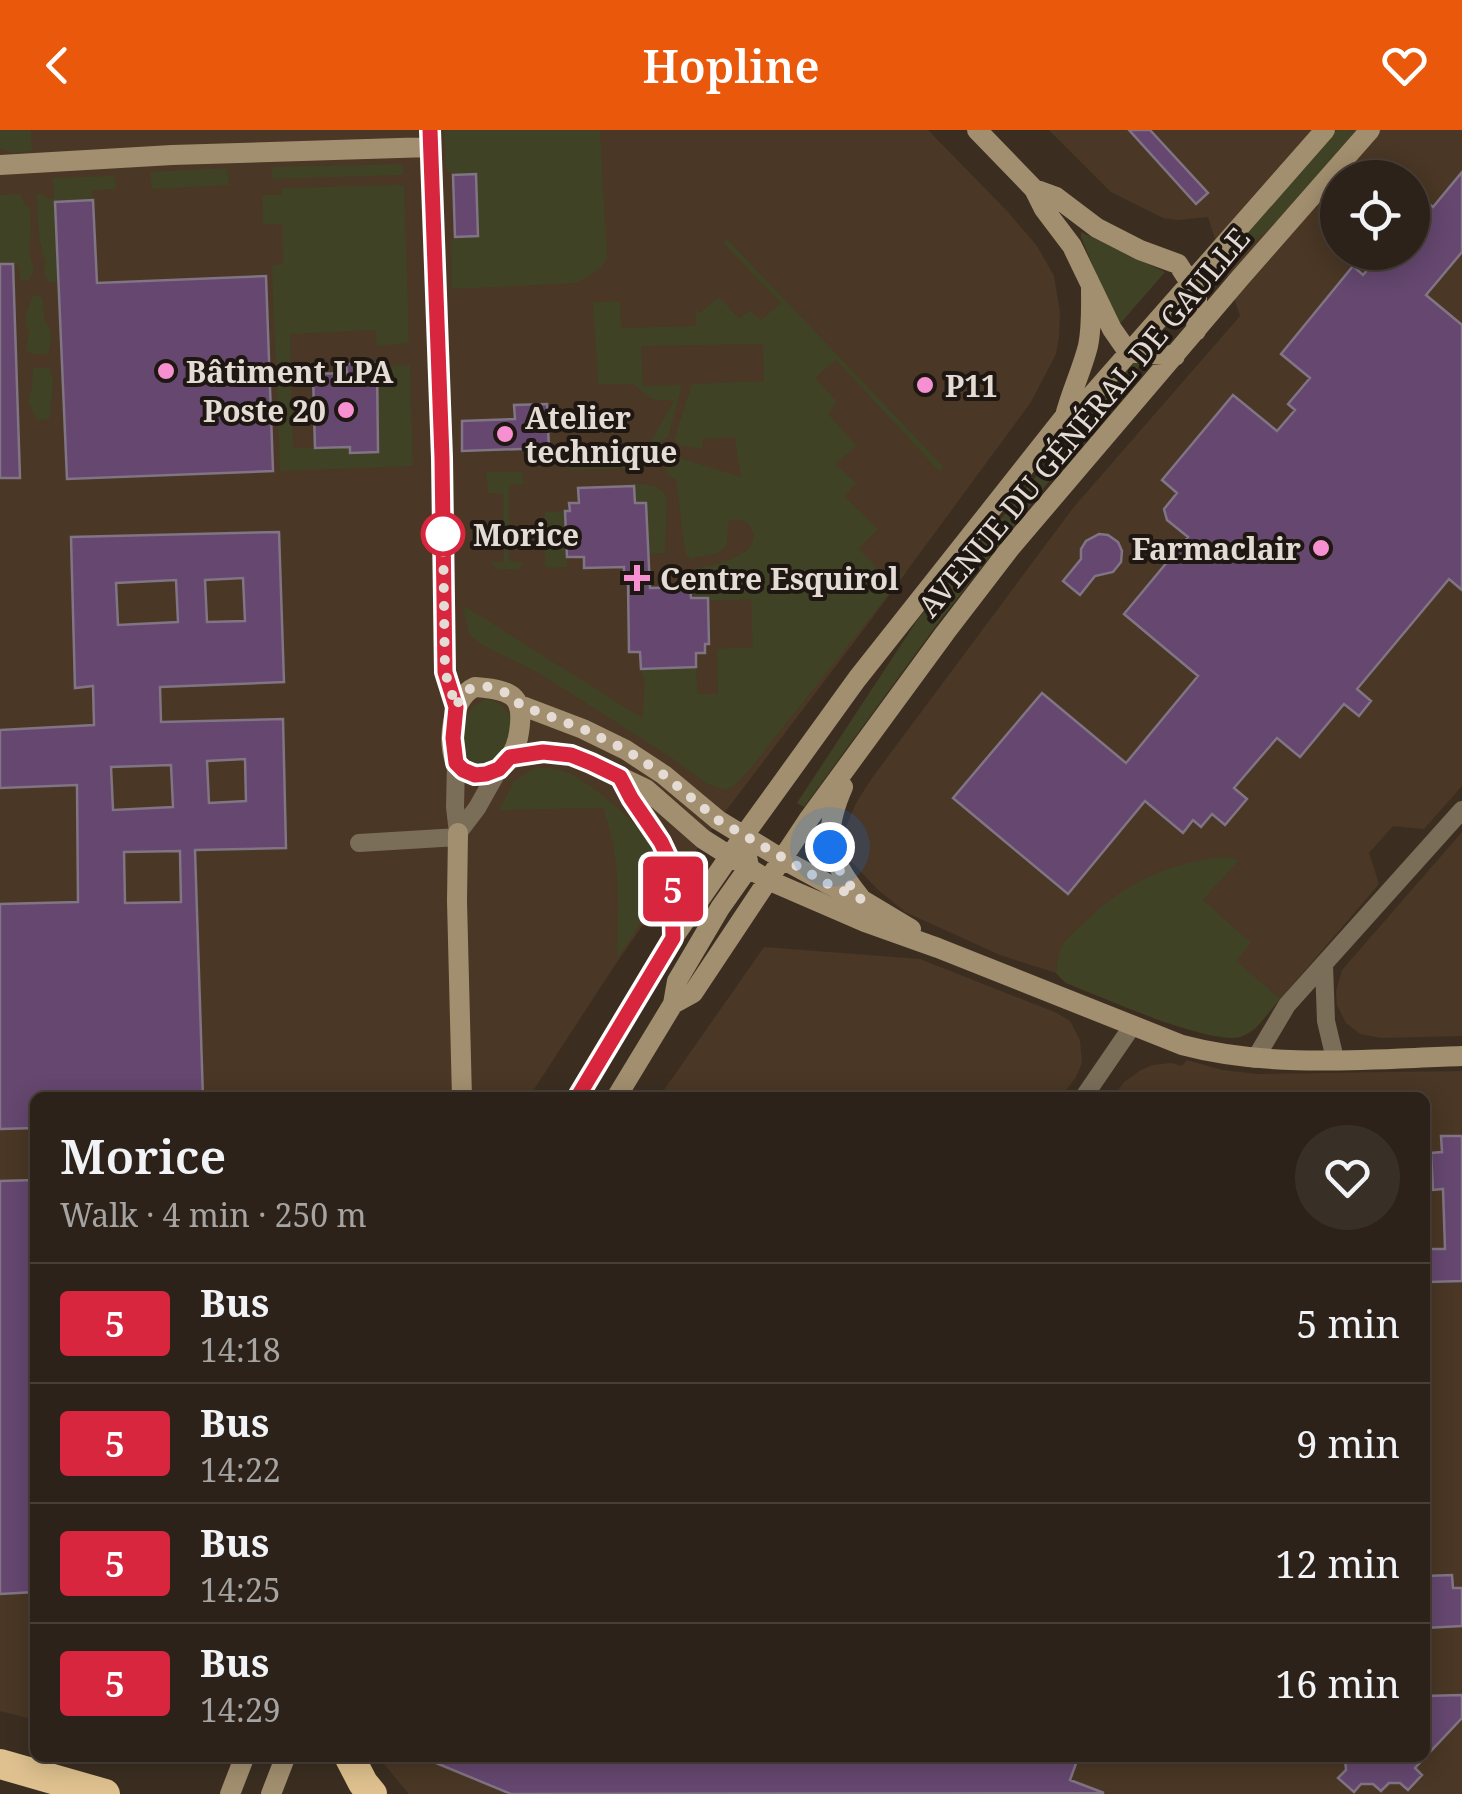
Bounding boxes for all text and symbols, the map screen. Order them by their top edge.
text: Hopline [642,35,820,96]
icon: back [30,38,85,93]
icon: heart [1377,38,1432,93]
map controls [1320,160,1430,270]
button: locate [1320,160,1430,270]
street label: AVENUE DU GÉNÉRAL DE GAULLE [908,219,1258,625]
place label: Bâtiment LPA [186,351,394,392]
marker: Bâtiment LPA [155,360,177,382]
place label: P11 [945,365,998,406]
marker: P11 [914,374,936,396]
place label: Poste 20 [203,390,326,431]
place label: Atelier technique [525,397,677,472]
marker: Poste 20 [335,399,357,421]
marker: Atelier technique [494,423,516,445]
marker: Morice [422,513,464,555]
place label: Morice [473,514,579,555]
place label: Farmaclair [1132,528,1301,569]
marker: Farmaclair [1310,537,1332,559]
place label: Centre Esquirol [660,558,899,599]
marker: Centre Esquirol [624,565,650,591]
your location [805,822,855,872]
line badge: 5 [640,856,706,922]
text: 5 [663,866,683,913]
text: Morice [60,1123,226,1188]
button: heart [1295,1125,1400,1230]
text: Walk · 4 min · 250 m [60,1193,367,1236]
text: Bus [200,1276,269,1328]
text: 5 min [1296,1297,1400,1349]
text: 5 [105,1300,125,1347]
text: 14:18 [200,1328,281,1371]
text: Bus [200,1396,269,1448]
text: 9 min [1296,1417,1400,1469]
text: 5 [105,1420,125,1467]
text: 14:22 [200,1448,281,1491]
text: Bus [200,1516,269,1568]
text: 12 min [1275,1537,1400,1589]
text: 5 [105,1540,125,1587]
text: 14:25 [200,1568,281,1611]
text: Bus [200,1636,269,1688]
text: 16 min [1275,1657,1400,1709]
text: 5 [105,1660,125,1707]
text: 14:29 [200,1688,281,1731]

